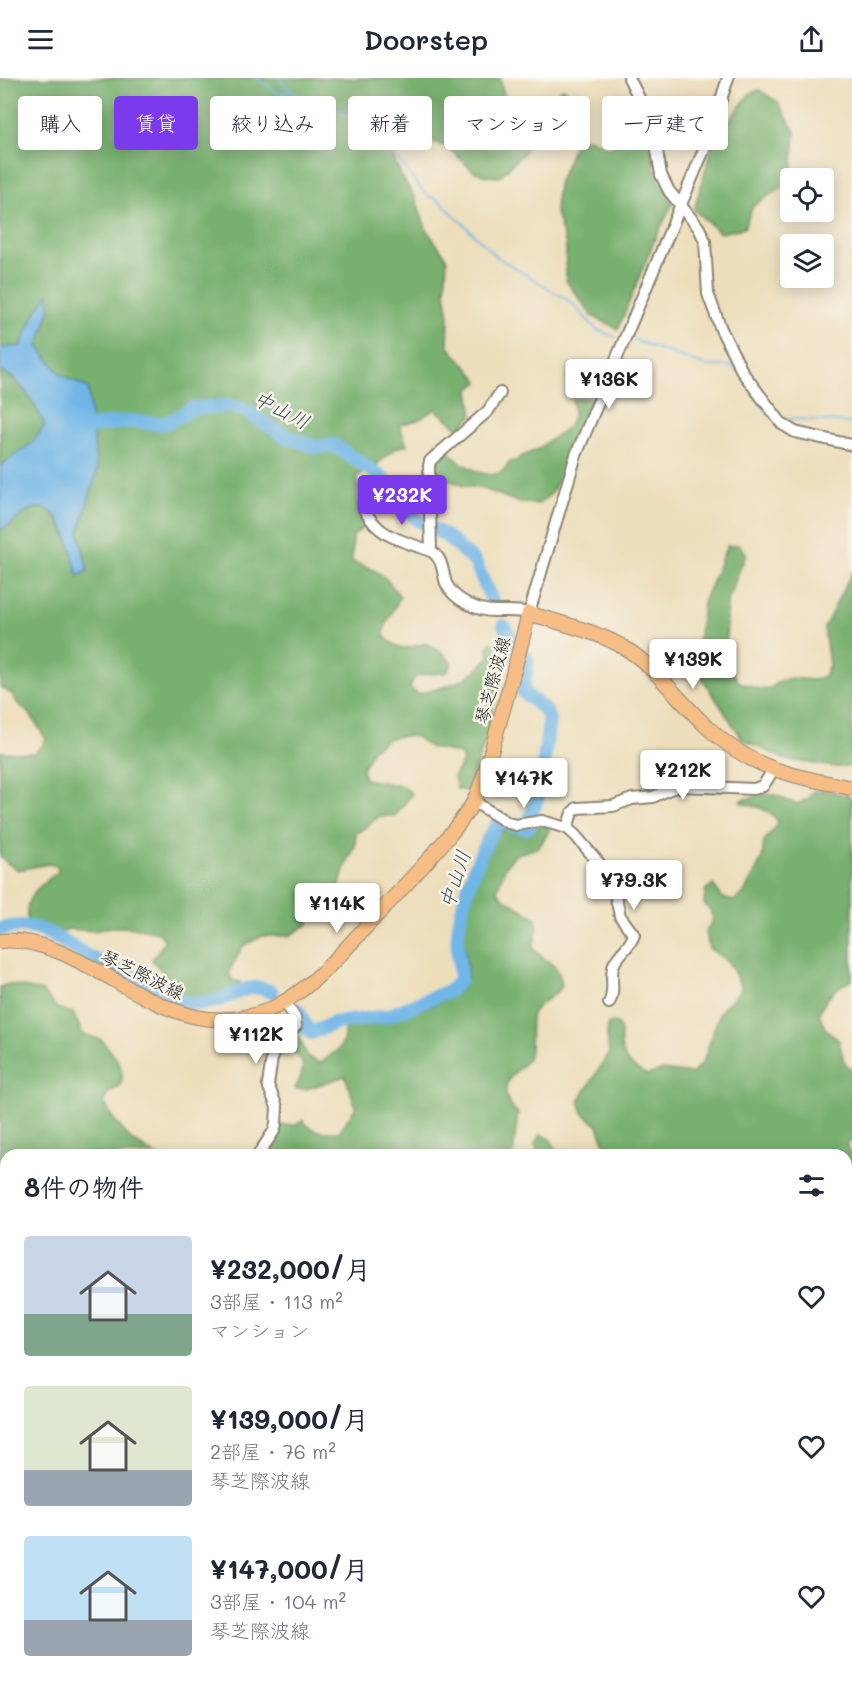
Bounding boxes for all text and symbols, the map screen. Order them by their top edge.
text: Doorstep [364,22,488,57]
icon: menu [24,23,57,56]
icon: share [795,23,828,56]
chip: 購入 [18,96,102,150]
chip: 賃貸 [114,96,198,150]
chip: 絞り込み [210,96,336,150]
chip: 新着 [348,96,432,150]
chip: マンション [444,96,590,150]
chip: 一戸建て [602,96,728,150]
map controls [780,168,834,288]
button: locate [780,168,834,222]
button: layers [780,234,834,288]
pin: ¥136K [567,359,651,410]
text: ¥136K [579,365,639,391]
water label: 中山川 [249,384,315,434]
pin: ¥232K [360,475,444,526]
text: ¥232K [372,481,432,507]
street label: 琴芝際波線 [469,633,515,727]
pin: ¥139K [651,639,735,690]
text: ¥139K [663,645,723,671]
pin: ¥212K [641,750,725,801]
text: ¥212K [654,756,712,782]
pin: ¥147K [482,758,566,809]
text: ¥147K [495,764,553,790]
water label: 中山川 [432,846,476,912]
pin: ¥79.3K [585,860,683,911]
text: ¥79.3K [600,866,668,892]
pin: ¥114K [295,883,379,934]
text: ¥114K [309,889,365,915]
street label: 琴芝際波線 [97,943,189,1005]
pin: ¥112K [214,1014,298,1065]
text: ¥112K [228,1020,284,1046]
icon: filters [795,1169,828,1202]
text: 8件の物件 [24,1170,144,1204]
text: ¥232,000/月 [210,1252,371,1286]
icon: home [72,1260,144,1332]
icon: heart [795,1280,828,1313]
text: 3部屋 · 113 m² [210,1288,343,1314]
text: マンション [210,1317,309,1343]
text: ¥139,000/月 [210,1402,369,1436]
icon: home [72,1410,144,1482]
icon: heart [795,1430,828,1463]
text: 2部屋 · 76 m² [210,1438,336,1464]
text: 琴芝際波線 [210,1467,310,1493]
text: ¥147,000/月 [210,1552,369,1586]
icon: home [72,1560,144,1632]
icon: heart [795,1580,828,1613]
text: 3部屋 · 104 m² [210,1588,346,1614]
text: 琴芝際波線 [210,1617,310,1643]

